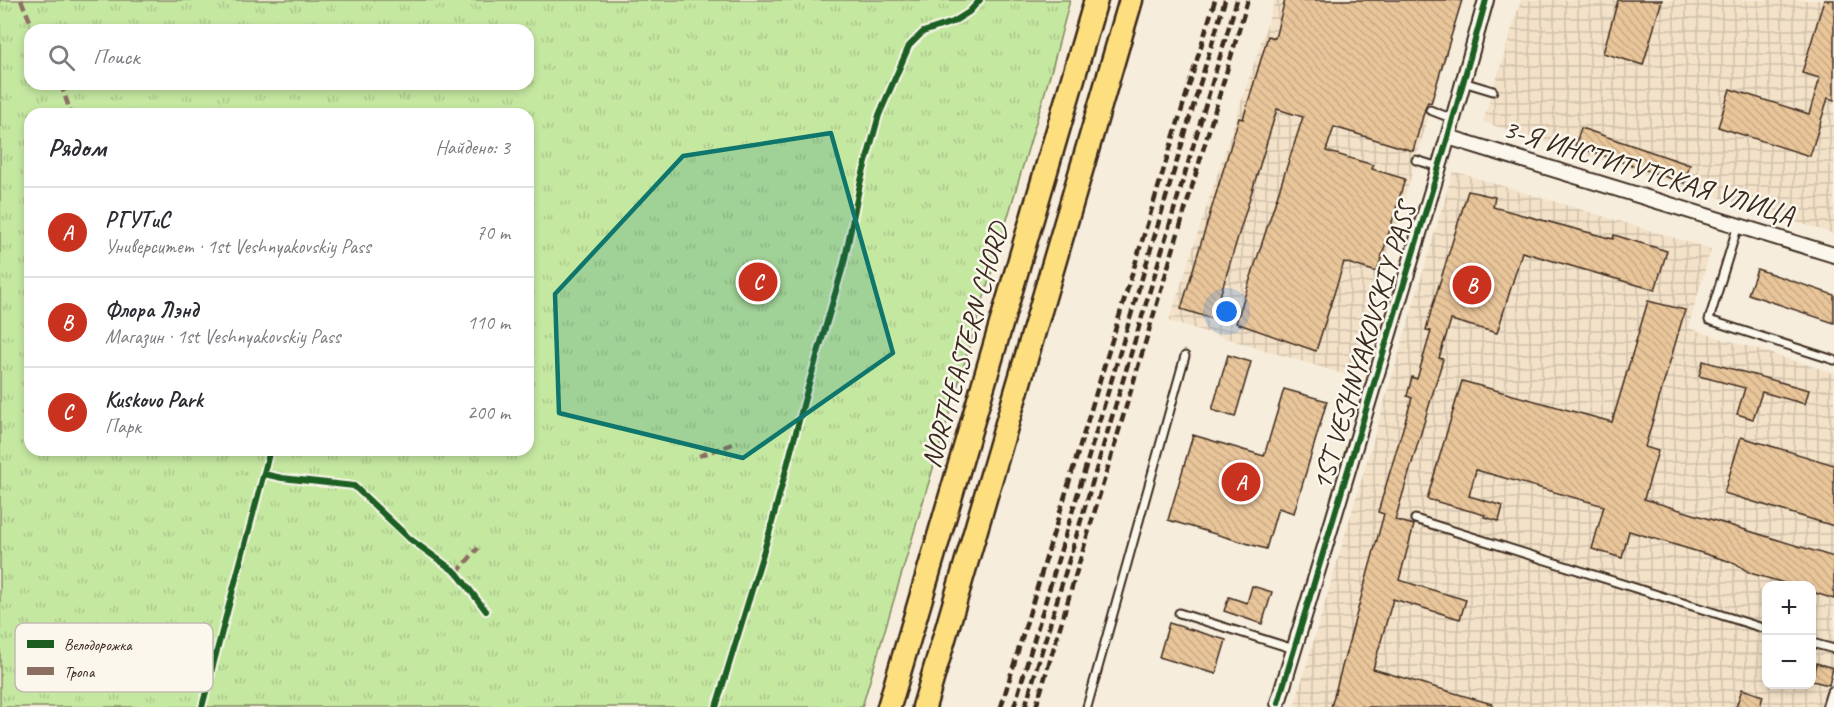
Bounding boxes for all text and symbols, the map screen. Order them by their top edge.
search box [24,24,534,90]
icon: search [45,41,78,74]
text: Поиск [93,43,139,71]
street label: 3-Я ИНСТИТУТСКАЯ УЛИЦА [1499,111,1799,233]
text: Рядом [48,131,106,164]
text: Найдено: 3 [435,135,510,160]
street label: 1ST VESHNYAKOVSKIY PASS [1303,194,1425,494]
text: РГУТиС [105,206,169,234]
street label: NORTHEASTERN CHORD [913,216,1017,472]
text: A [62,220,73,245]
text: 70 m [476,220,510,245]
text: Университет · 1st Veshnyakovskiy Pass [105,234,371,259]
pin: C [738,260,777,304]
pin: B [1452,262,1492,308]
text: Флора Лэнд [105,296,198,324]
your location [1212,297,1241,326]
text: B [62,310,73,335]
text: 110 m [467,310,510,335]
text: Магазин · 1st Veshnyakovskiy Pass [105,324,340,349]
text: Kuskovo Park [105,386,203,414]
text: C [63,400,72,425]
text: 200 m [467,400,510,425]
text: Парк [105,414,141,439]
pin: A [1222,460,1260,504]
map controls [1762,581,1816,689]
button: + [1762,581,1816,635]
legend [15,623,213,692]
text: Велодорожка [64,635,133,655]
button: − [1762,635,1816,689]
text: Тропа [64,662,96,682]

